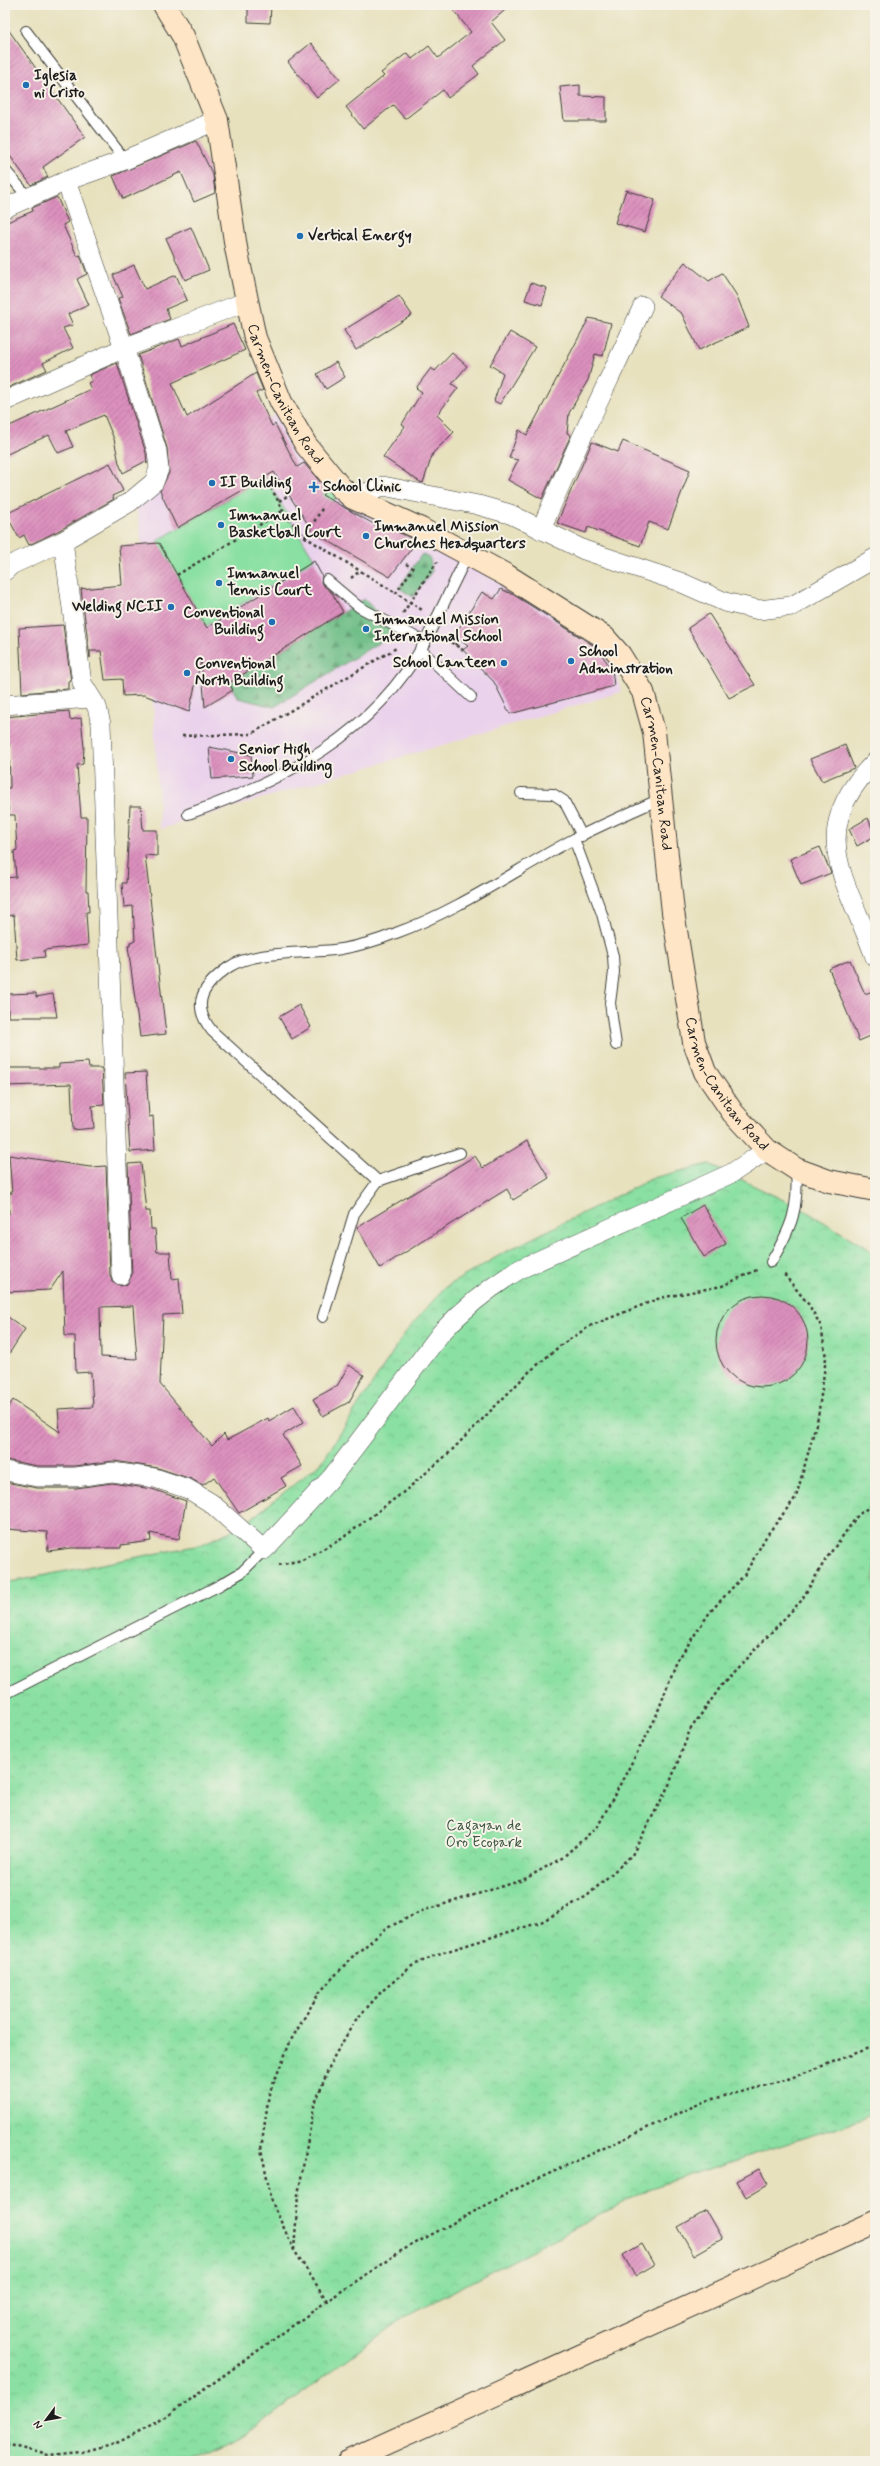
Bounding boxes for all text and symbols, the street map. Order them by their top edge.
place label: Iglesia ni Cristo [34,66,85,103]
marker: Iglesia ni Cristo [21,80,31,90]
place label: Vertical Energy [308,226,412,248]
marker: Vertical Energy [295,231,305,241]
street label: Carmen-Canitoan Road [242,322,328,469]
place label: II Building [220,473,292,495]
place label: School Clinic [323,477,401,497]
marker: II Building [207,478,217,488]
marker: School Clinic [308,481,320,493]
place label: Immanuel Basketball Court [229,506,342,543]
place label: Immanuel Mission Churches Headquarters [374,517,526,554]
marker: Immanuel Basketball Court [216,520,226,530]
marker: Immanuel Mission Churches Headquarters [361,531,371,541]
place label: Immanuel Tennis Court [227,564,313,601]
marker: Immanuel Tennis Court [214,578,224,588]
place label: Welding NCII [71,597,163,619]
marker: Welding NCII [166,602,176,612]
place label: Conventional Building [183,603,264,642]
place label: Immanuel Mission International School [374,610,502,647]
marker: Conventional Building [267,617,277,627]
marker: Immanuel Mission International School [361,624,371,634]
place label: School Adminstration [579,642,673,679]
place label: School Canteen [393,653,496,673]
place label: Conventional North Building [195,654,284,693]
marker: School Adminstration [566,656,576,666]
marker: School Canteen [499,658,509,668]
marker: Conventional North Building [182,668,192,678]
street label: Carmen-Canitoan Road [635,694,676,851]
place label: Senior High School Building [239,740,333,779]
marker: Senior High School Building [226,754,236,764]
street label: Carmen-Canitoan Road [680,1016,773,1156]
park label: Cagayan de Oro Ecopark [446,1816,523,1853]
north arrow [26,2400,66,2440]
text: N [30,2418,46,2432]

